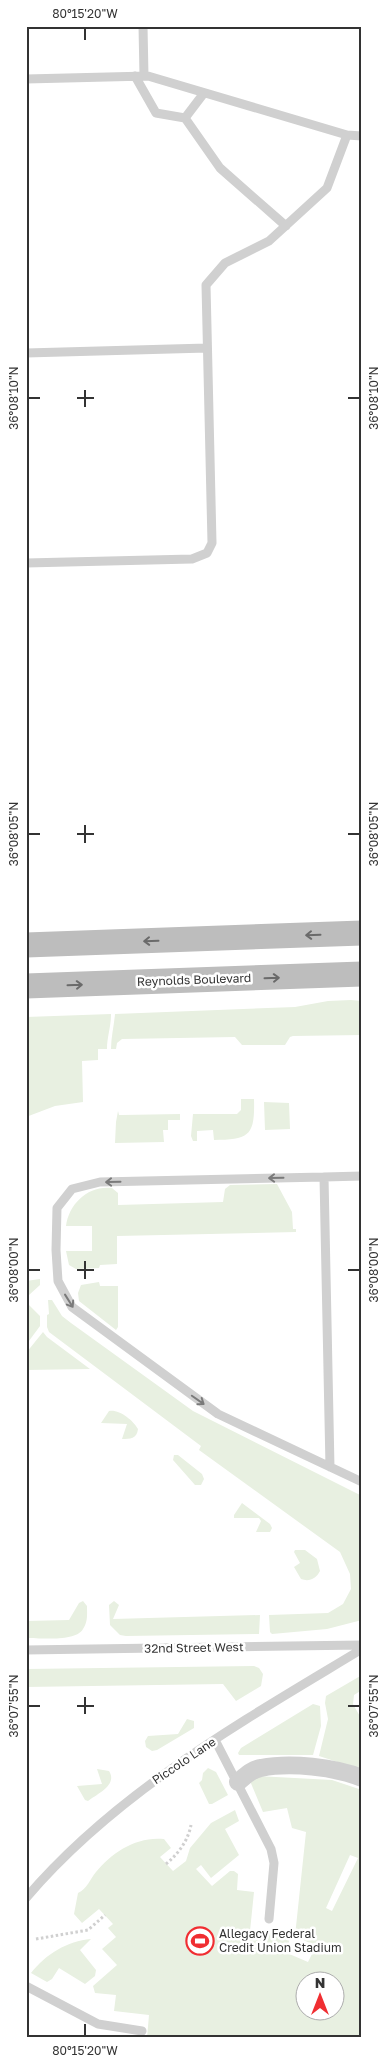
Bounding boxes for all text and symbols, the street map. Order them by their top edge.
text: 80°15'20"W [52,6,118,21]
text: 36°08'10"N [6,366,21,430]
text: 36°08'10"N [366,366,381,430]
text: 36°08'05"N [6,802,21,866]
text: 36°08'05"N [366,802,381,866]
one-way arrow [305,930,322,940]
one-way arrow [143,936,159,945]
street label: Reynolds Boulevard [136,970,251,989]
one-way arrow [264,973,280,982]
one-way arrow [67,980,83,989]
one-way arrow [268,1173,284,1182]
one-way arrow [105,1177,121,1186]
text: 36°08'00"N [6,1237,21,1303]
text: 36°08'00"N [366,1237,381,1303]
one-way arrow [65,1294,75,1308]
one-way arrow [191,1395,205,1405]
street label: 32nd Street West [144,1639,244,1656]
text: 36°07'55"N [6,1674,21,1738]
text: 36°07'55"N [366,1674,381,1738]
street label: Piccolo Lane [149,1734,218,1787]
sports icon: Allegacy Federal Credit Union Stadium [185,1926,215,1956]
place label: Allegacy Federal Credit Union Stadium [219,1926,342,1955]
north arrow [296,1972,346,2022]
text: N [315,1974,325,1991]
text: 80°15'20"W [52,2043,118,2058]

